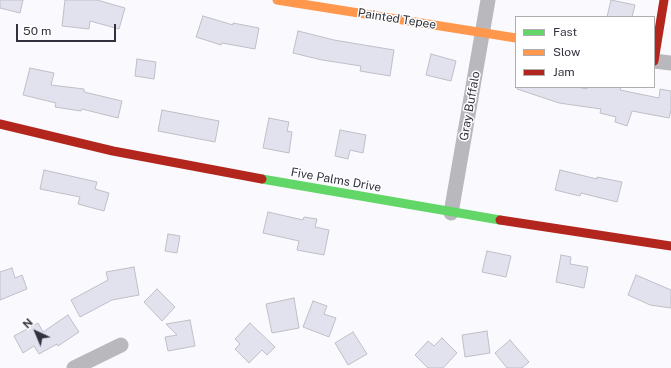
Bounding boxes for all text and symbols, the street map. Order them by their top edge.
street label: Painted Tepee [357,6,437,32]
scale bar [18,16,118,42]
legend [515,16,655,88]
text: 50 m [23,24,51,38]
text: Fast [553,25,577,39]
text: Slow [553,45,580,59]
text: Jam [553,65,575,79]
street label: Gray Buffalo [457,70,483,142]
street label: Five Palms Drive [290,165,382,195]
north arrow [16,312,56,352]
text: N [20,316,35,331]

